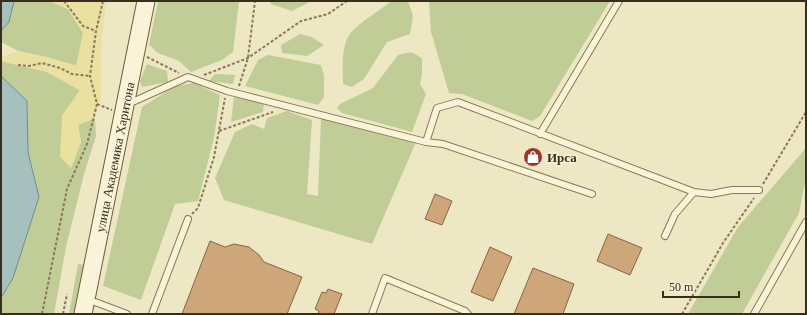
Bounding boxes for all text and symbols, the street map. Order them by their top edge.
street label: улица Академика Харитона [93,81,138,234]
shop icon: Ирса [522,146,544,168]
place label: Ирса [547,150,577,165]
scale bar [663,273,739,299]
text: 50 m [669,280,694,294]

